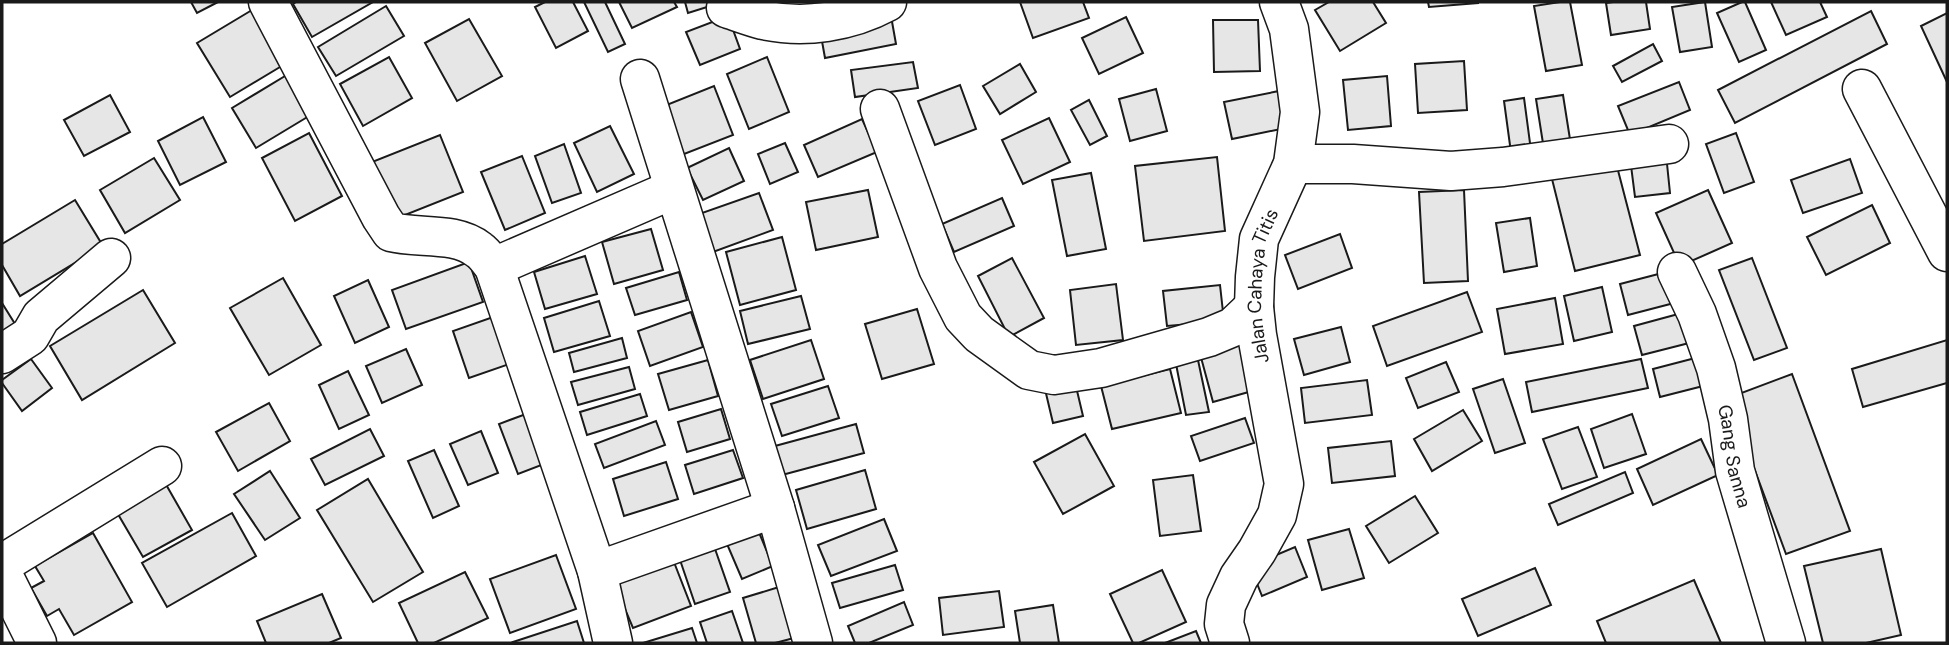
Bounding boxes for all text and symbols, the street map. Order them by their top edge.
street label: Jalan Cahaya Titis [1241,204,1284,365]
street label: Gang Sanna [1712,402,1758,511]

